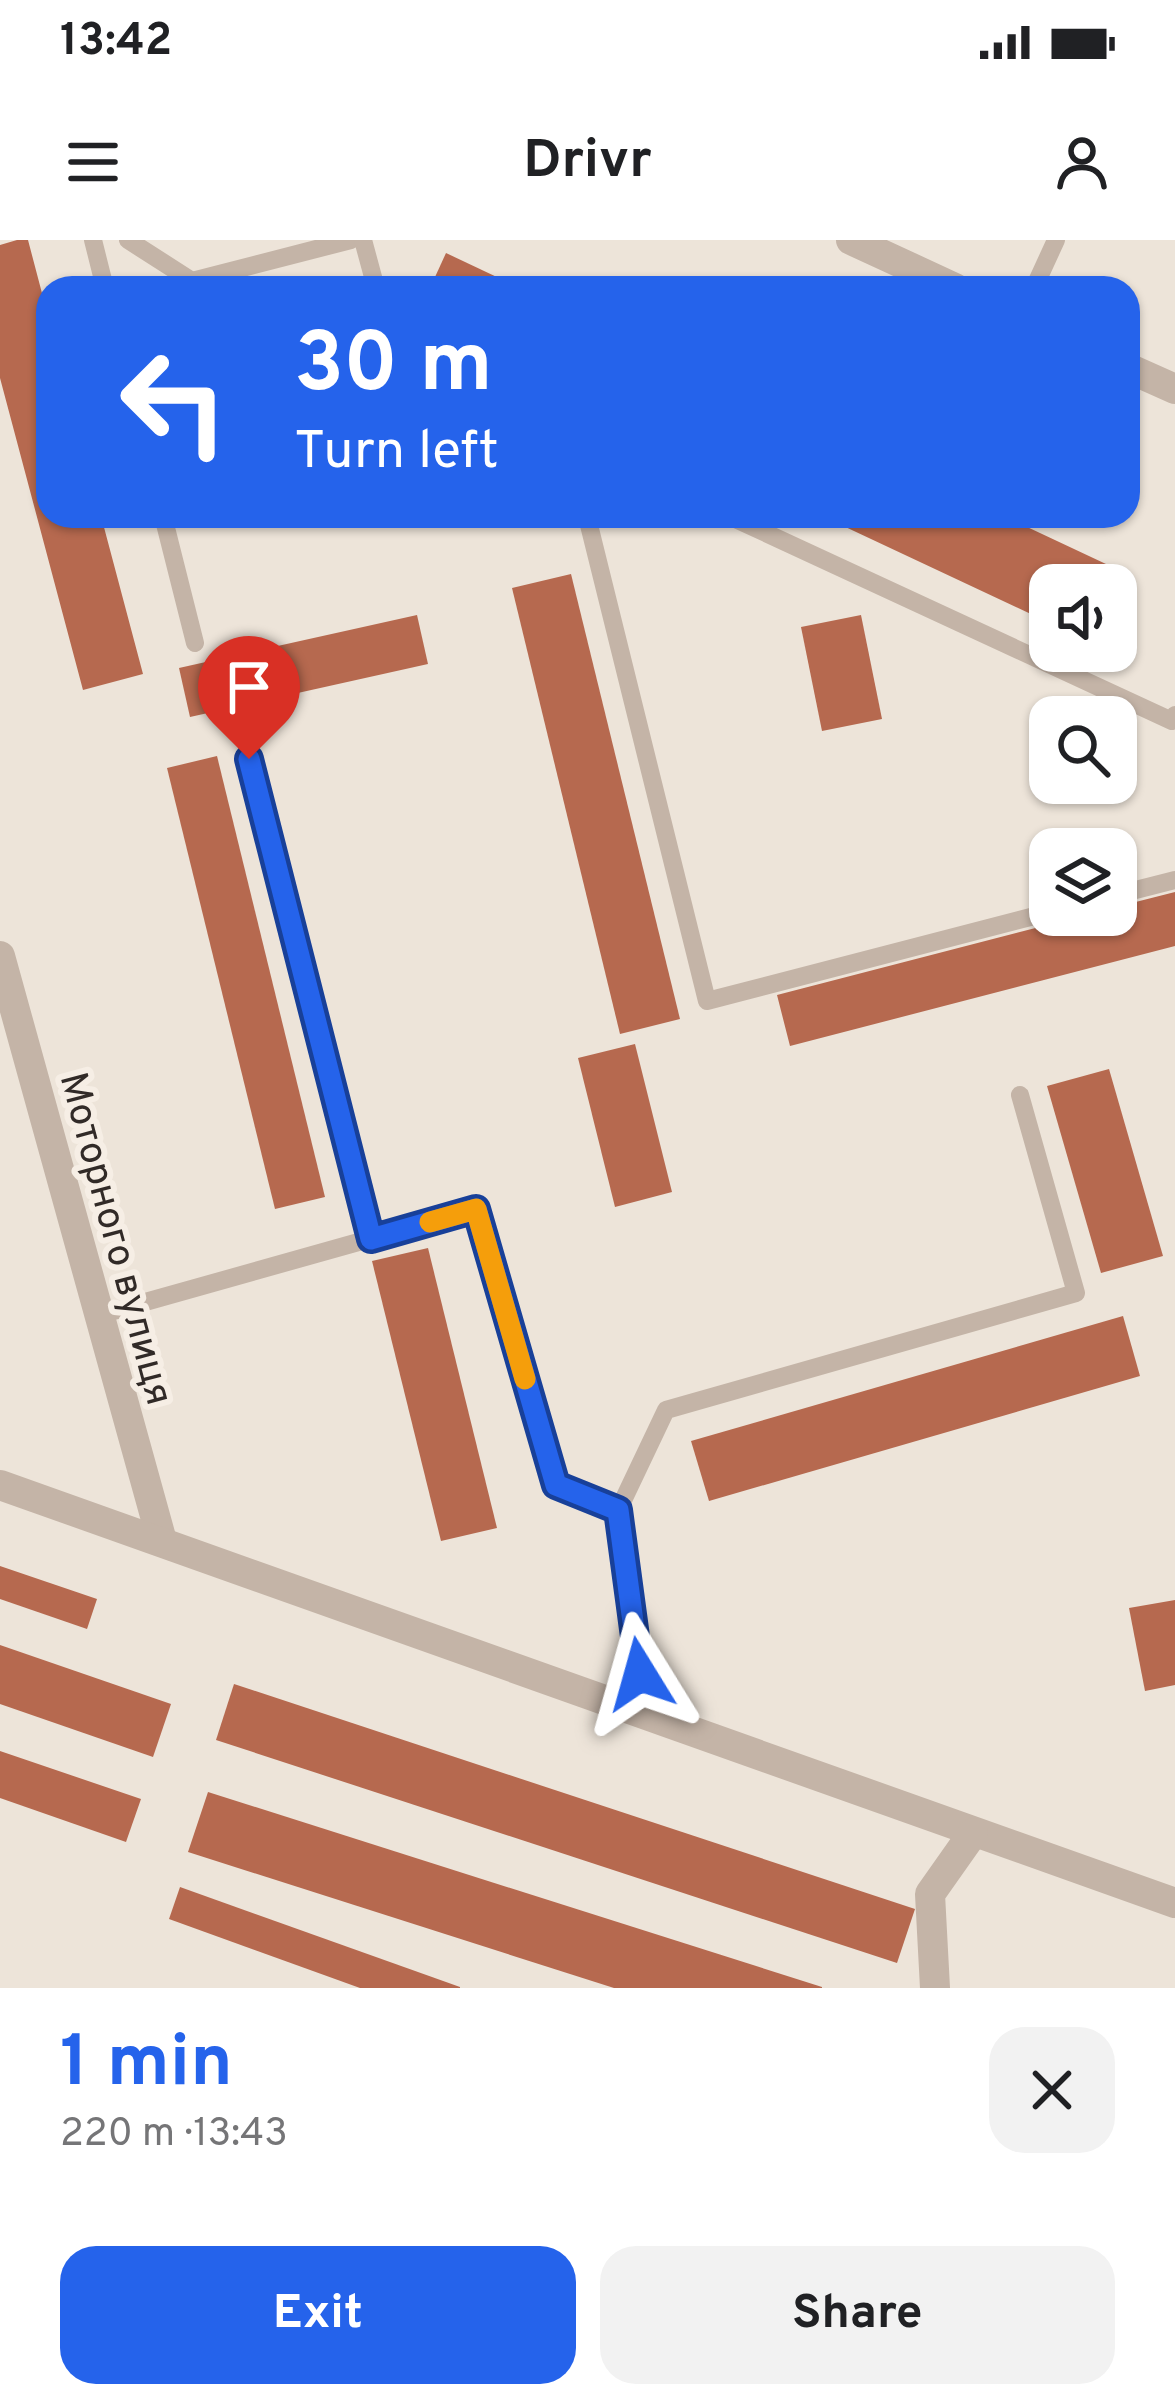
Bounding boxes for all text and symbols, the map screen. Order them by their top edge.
text: 13:42 [60,14,172,71]
text: Drivr [523,128,652,197]
icon: menu [60,129,126,195]
icon: person [1049,129,1115,195]
text: 30 m [294,315,493,421]
icon: left [96,324,252,480]
text: Turn left [294,419,499,488]
map controls [1029,564,1137,936]
button: sound [1029,564,1137,672]
pin [198,636,300,759]
icon: arrive [216,654,282,720]
button: search [1029,696,1137,804]
button: layers [1029,828,1137,936]
street label: Моторного вулиця [46,1067,182,1411]
position arrow [577,1611,703,1737]
text: 1 min [60,2020,233,2112]
button: close [989,2027,1115,2153]
text: 220 m · 13:43 [60,2111,288,2160]
button: Exit [60,2246,576,2384]
button: Share [600,2246,1115,2384]

